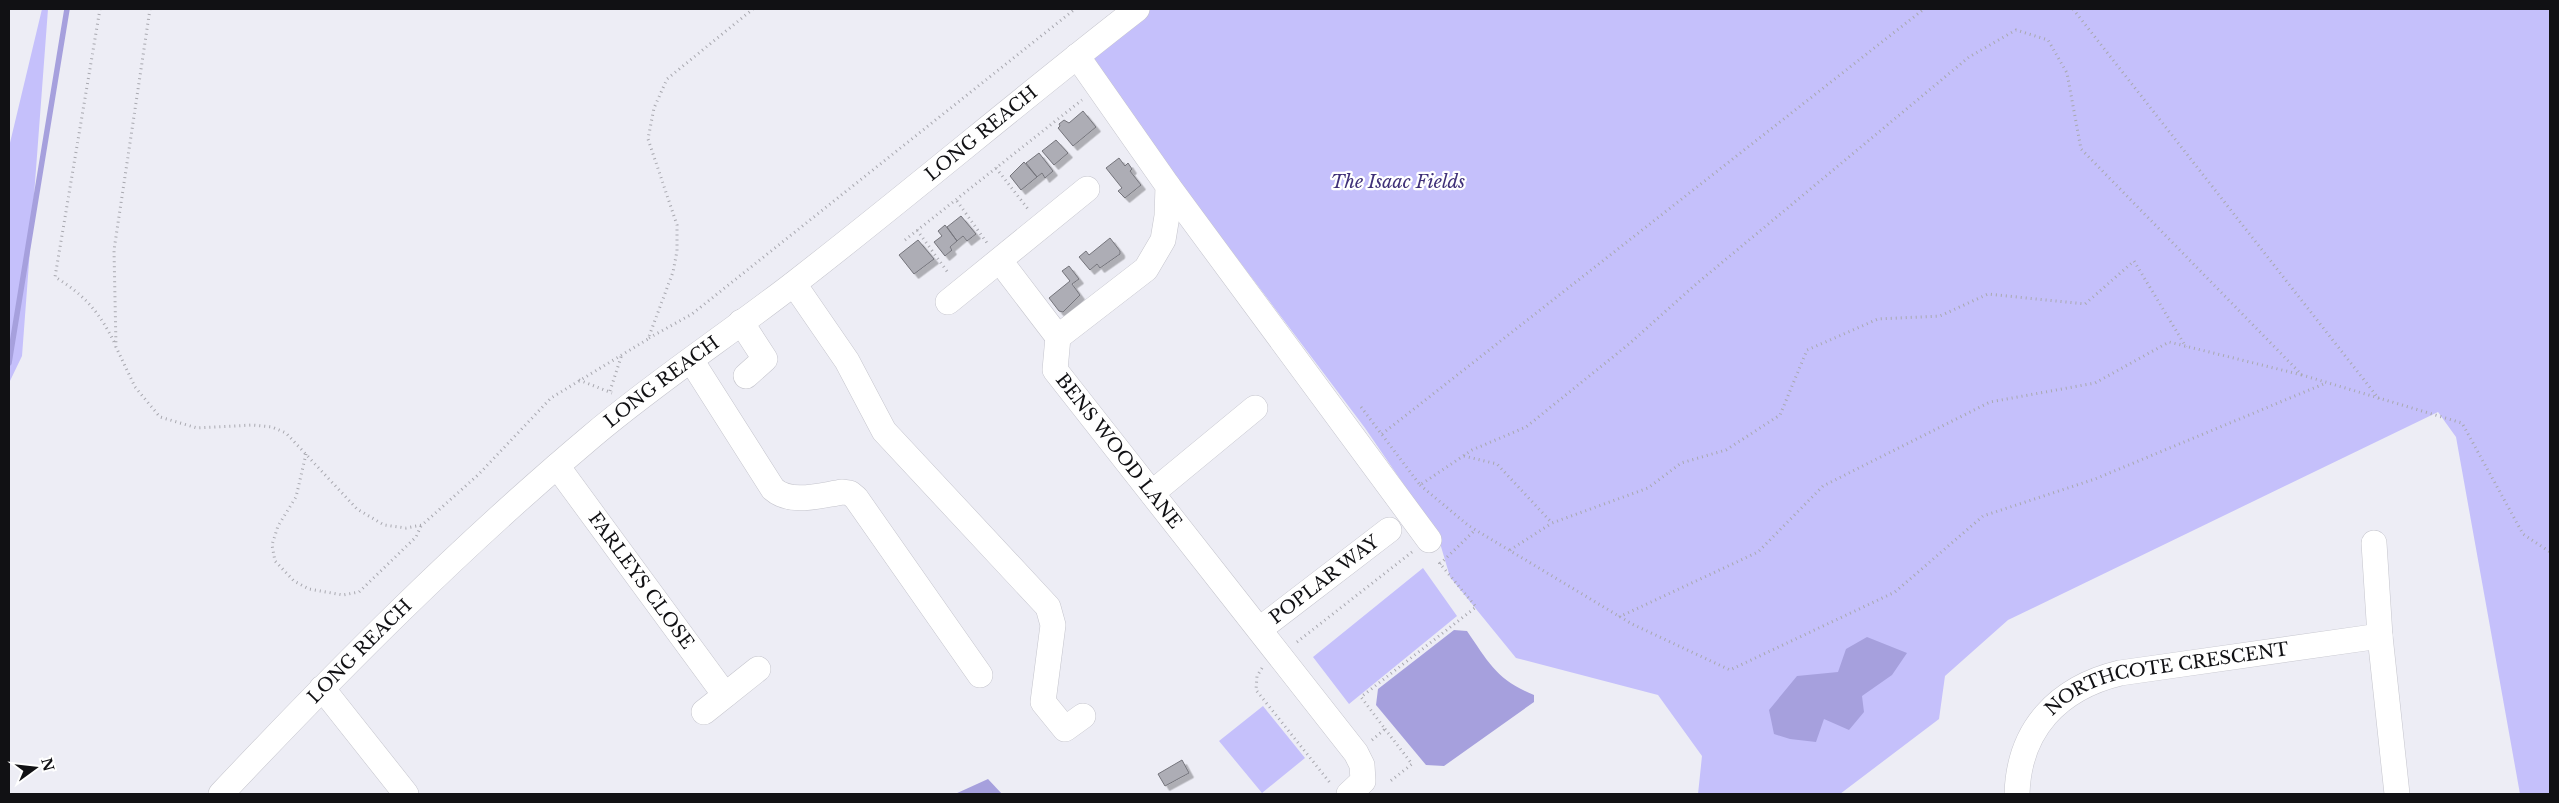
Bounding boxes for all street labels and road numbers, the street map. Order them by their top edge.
street label: LONG REACH [921,81,1042,186]
street label: LONG REACH [600,332,723,432]
street label: BENS WOOD LANE [1051,369,1186,533]
street label: FARLEYS CLOSE [584,508,698,653]
street label: POPLAR WAY [1265,530,1384,629]
street label: LONG REACH [303,595,416,708]
street label: NORTHCOTE CRESCENT [2041,638,2291,720]

